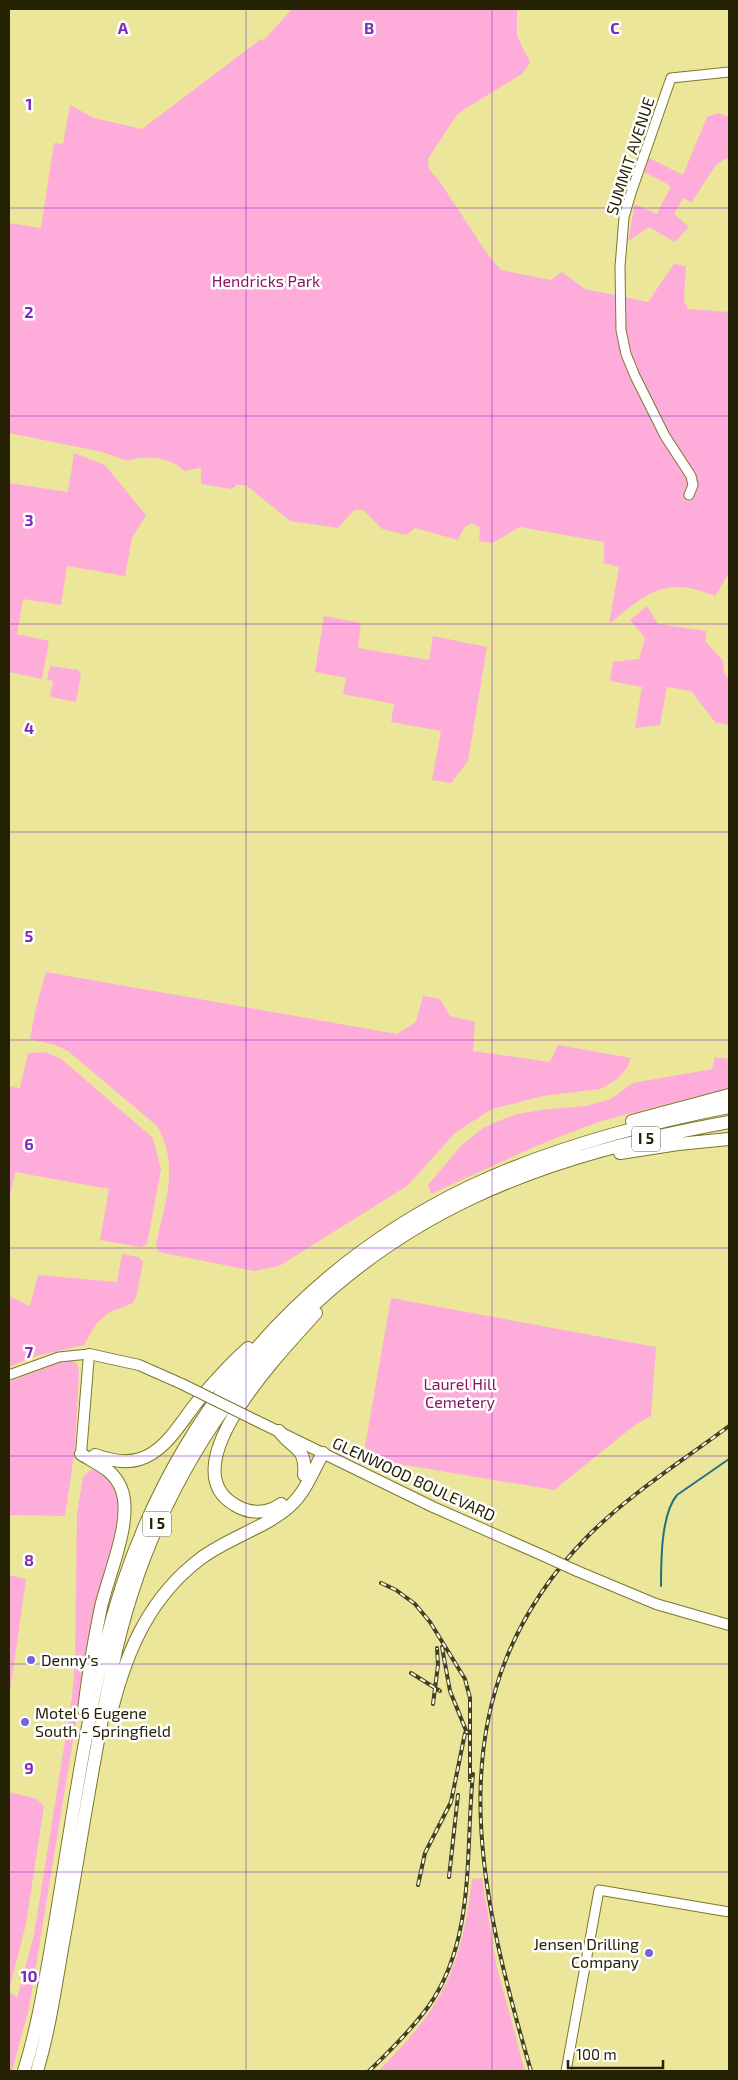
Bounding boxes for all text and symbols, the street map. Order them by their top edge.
text: A [118,18,129,37]
text: B [364,18,374,37]
text: C [610,18,620,37]
text: 1 [26,94,32,113]
street label: SUMMIT AVENUE [601,94,658,217]
park label: Hendricks Park [212,271,320,290]
text: 2 [24,302,34,321]
text: 3 [24,510,34,529]
text: 4 [24,718,34,737]
text: 5 [25,926,34,945]
road number: I 5 [632,1126,660,1152]
text: 6 [24,1134,34,1153]
text: 7 [25,1342,34,1361]
park label: Laurel Hill Cemetery [423,1374,497,1411]
street label: GLENWOOD BOULEVARD [330,1432,499,1525]
road number: I 5 [143,1512,171,1536]
text: 8 [24,1550,34,1569]
place label: Denny's [41,1650,99,1669]
marker: Denny's [25,1654,37,1666]
place label: Motel 6 Eugene South - Springfield [35,1703,171,1740]
marker: Motel 6 Eugene South - Springfield [19,1716,31,1728]
text: 9 [24,1758,34,1777]
place label: Jensen Drilling Company [533,1934,640,1971]
marker: Jensen Drilling Company [643,1947,655,1959]
text: 10 [20,1966,38,1985]
scale bar [568,2038,663,2070]
text: 100 m [576,2045,617,2063]

